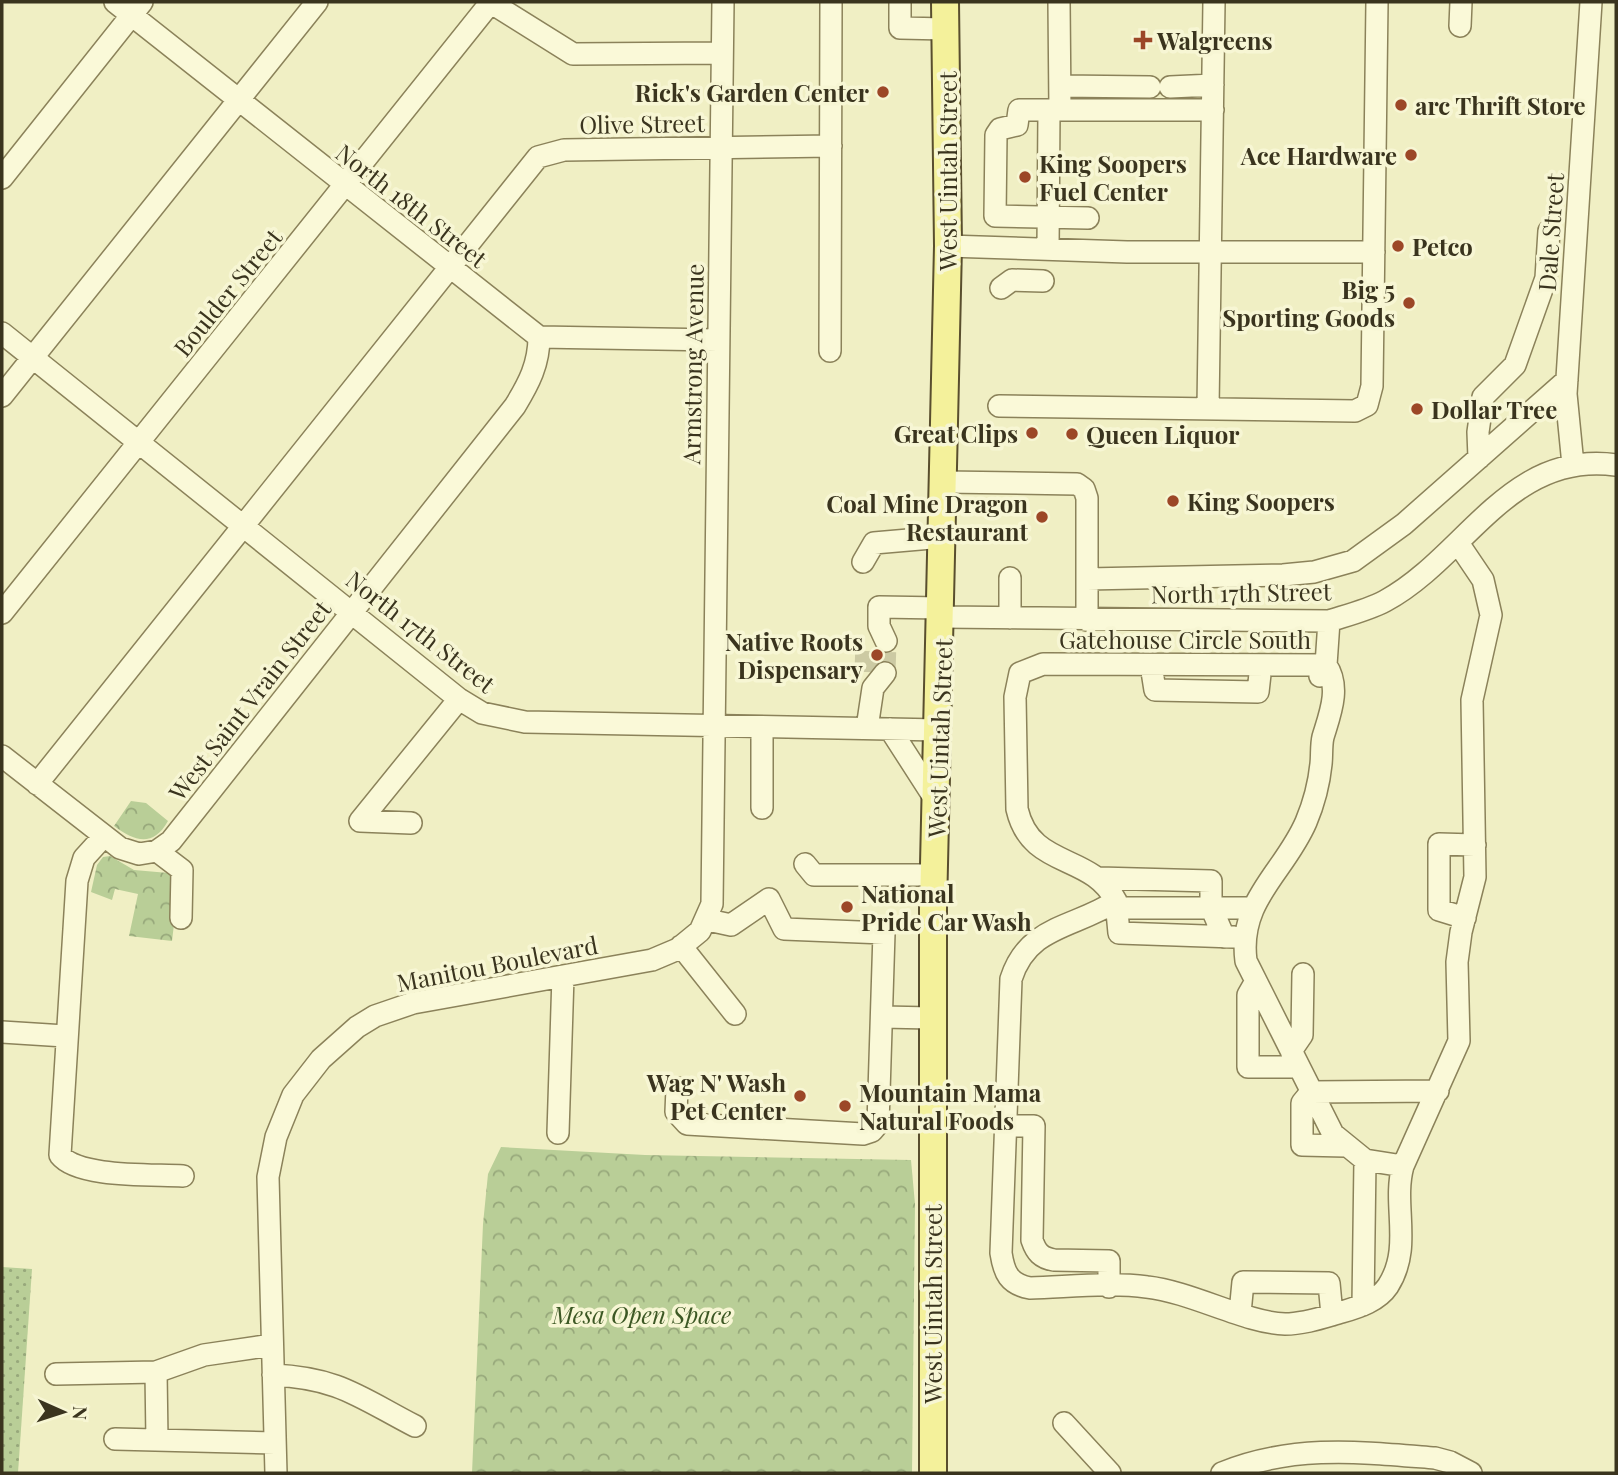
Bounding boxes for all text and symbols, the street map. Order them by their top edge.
place label: Walgreens [1156,24,1273,56]
marker: Walgreens [1135,32,1151,48]
street label: West Uintah Street [931,71,963,272]
place label: Rick's Garden Center [635,76,870,108]
marker: Rick's Garden Center [875,84,891,100]
place label: arc Thrift Store [1415,89,1586,121]
marker: arc Thrift Store [1393,97,1409,113]
street label: Olive Street [579,106,706,140]
street label: North 18th Street [330,136,494,274]
place label: Ace Hardware [1240,139,1397,171]
place label: King Soopers Fuel Center [1039,147,1187,207]
marker: Ace Hardware [1403,147,1419,163]
marker: King Soopers Fuel Center [1017,169,1033,185]
street label: Dale Street [1530,171,1570,292]
street label: Boulder Street [166,221,289,362]
place label: Petco [1412,230,1473,262]
marker: Petco [1390,238,1406,254]
street label: Armstrong Avenue [674,263,710,466]
place label: Big 5 Sporting Goods [1222,273,1395,333]
marker: Big 5 Sporting Goods [1401,295,1417,311]
place label: Dollar Tree [1431,393,1557,425]
marker: Dollar Tree [1409,401,1425,417]
place label: Great Clips [894,417,1018,449]
place label: Queen Liquor [1086,418,1240,450]
marker: Great Clips [1024,425,1040,441]
marker: Queen Liquor [1064,426,1080,442]
place label: King Soopers [1187,485,1335,517]
place label: Coal Mine Dragon Restaurant [826,487,1029,547]
marker: King Soopers [1165,493,1181,509]
marker: Coal Mine Dragon Restaurant [1034,509,1050,525]
street label: North 17th Street [340,563,502,700]
street label: North 17th Street [1150,574,1332,610]
street label: West Saint Vrain Street [160,593,337,807]
street label: Gatehouse Circle South [1059,623,1311,655]
place label: Native Roots Dispensary [725,625,864,685]
street label: West Uintah Street [919,637,958,839]
marker: Native Roots Dispensary [869,647,885,663]
place label: National Pride Car Wash [861,877,1032,937]
marker: National Pride Car Wash [839,899,855,915]
street label: Manitou Boulevard [394,928,600,998]
place label: Wag N' Wash Pet Center [646,1066,787,1126]
place label: Mountain Mama Natural Foods [859,1076,1042,1136]
marker: Wag N' Wash Pet Center [792,1088,808,1104]
marker: Mountain Mama Natural Foods [837,1098,853,1114]
street label: West Uintah Street [916,1204,948,1405]
park label: Mesa Open Space [552,1298,731,1330]
north arrow [28,1377,98,1447]
text: N [68,1405,94,1421]

